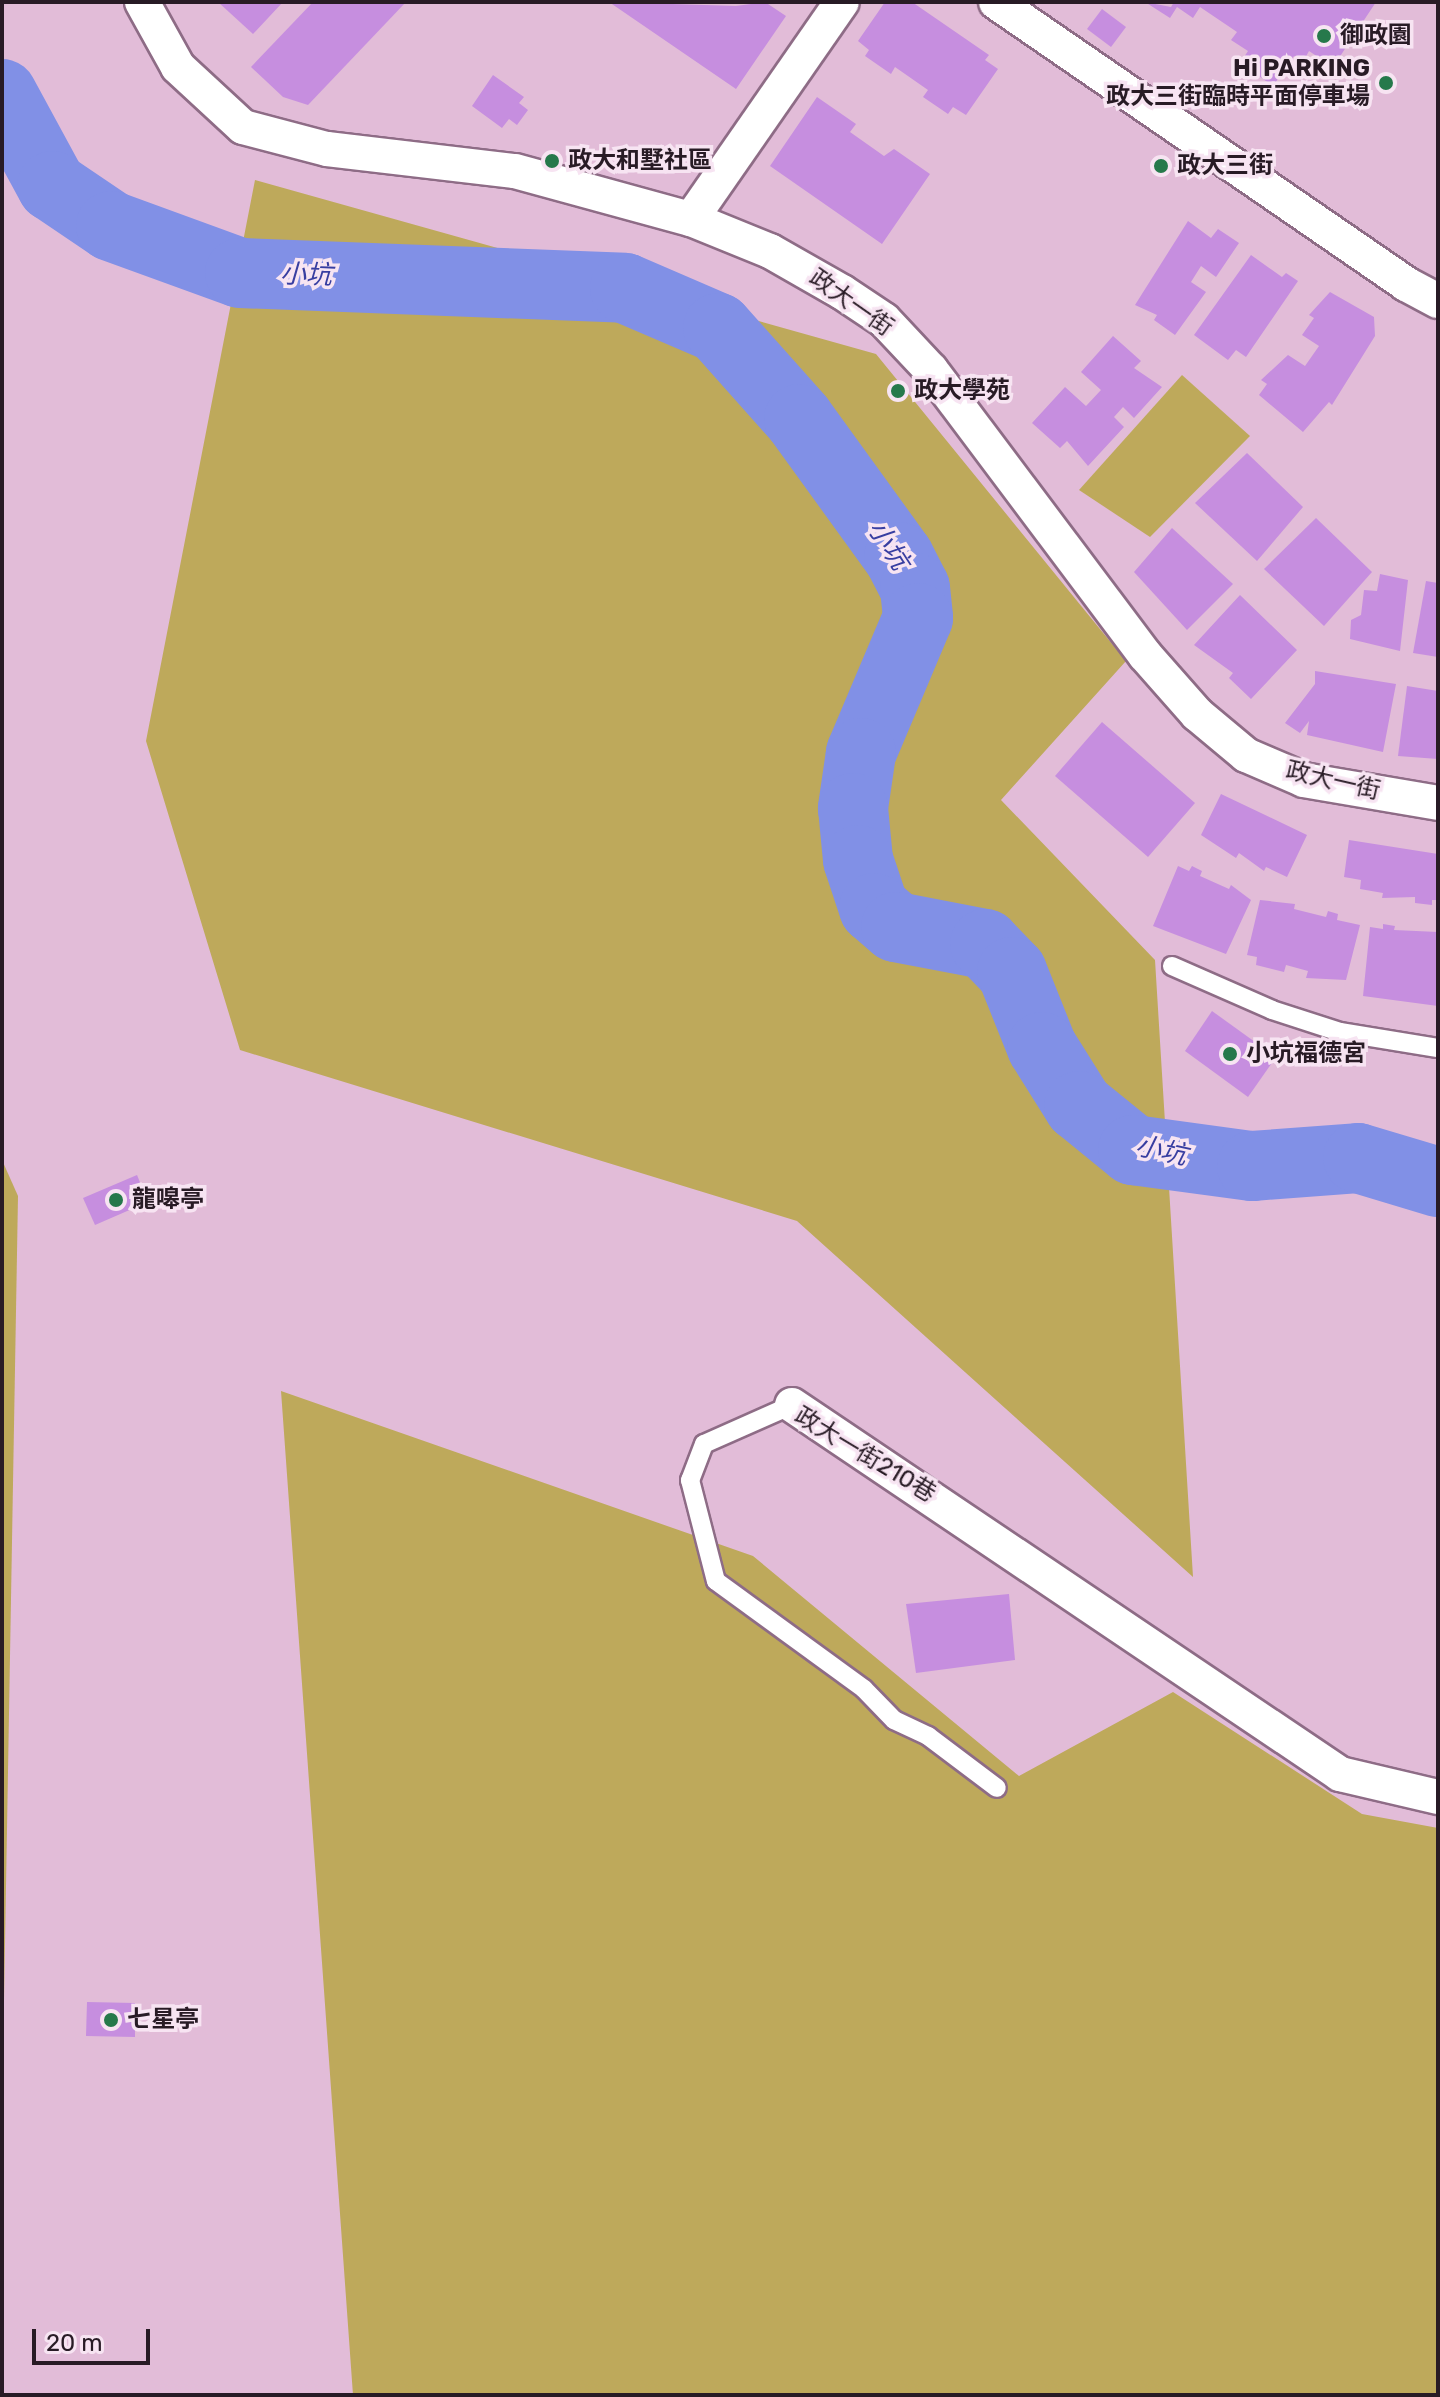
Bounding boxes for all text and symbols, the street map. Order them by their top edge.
place label: 御政園 [1340,22,1412,50]
marker: 御政園 [1315,27,1333,45]
place label: Hi PARKING 政大三街臨時平面停車場 [1106,55,1370,111]
marker: Hi PARKING 政大三街臨時平面停車場 [1377,74,1395,92]
place label: 政大和墅社區 [568,147,712,175]
marker: 政大和墅社區 [543,152,561,170]
place label: 政大三街 [1177,152,1273,180]
marker: 政大三街 [1152,157,1170,175]
water label: 小坑 [279,259,333,291]
street label: 政大一街 [803,264,899,342]
place label: 政大學苑 [914,377,1010,405]
marker: 政大學苑 [889,382,907,400]
water label: 小坑 [861,515,915,575]
street label: 政大一街 [1283,756,1383,806]
place label: 小坑福德宮 [1246,1040,1366,1068]
marker: 小坑福德宮 [1221,1045,1239,1063]
water label: 小坑 [1132,1130,1190,1172]
place label: 龍嗥亭 [132,1186,204,1214]
marker: 龍嗥亭 [107,1191,125,1209]
street label: 政大一街210巷 [789,1402,941,1508]
place label: 七星亭 [127,2006,199,2034]
marker: 七星亭 [102,2011,120,2029]
scale bar [36,2313,154,2363]
text: 20 m [46,2329,103,2357]

